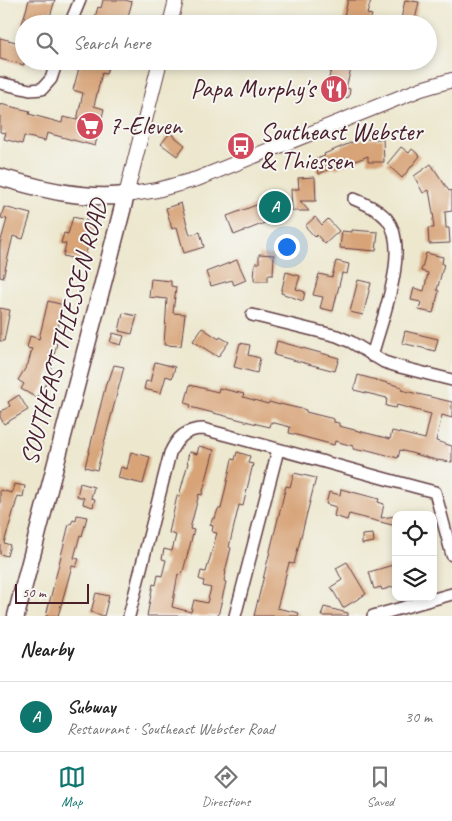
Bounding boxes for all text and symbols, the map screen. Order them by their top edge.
search box [15,15,437,70]
icon: search [33,29,61,57]
text: Search here [73,31,150,55]
place label: Papa Murphy's [191,73,317,105]
restaurant icon: Papa Murphy's [319,74,349,104]
place label: 7-Eleven [109,110,183,142]
supermarket icon: 7-Eleven [75,111,105,141]
place label: Southeast Webster & Thiessen [260,116,424,177]
bus stop icon: Southeast Webster & Thiessen [226,131,256,161]
pin: A [259,188,291,226]
street label: SOUTHEAST THIESSEN ROAD [13,193,116,468]
your location [274,234,300,260]
map controls [392,511,437,601]
button: locate [392,511,437,556]
button: layers [392,556,437,601]
scale bar [15,581,89,604]
text: 50 m [22,584,46,601]
text: Nearby [20,636,73,662]
text: Subway [67,695,115,719]
text: A [32,707,40,727]
text: 30 m [405,707,432,727]
text: Restaurant · Southeast Webster Road [67,719,274,739]
tab: Map [58,763,86,810]
tab: Directions [202,763,250,810]
tab: Saved [366,763,394,810]

